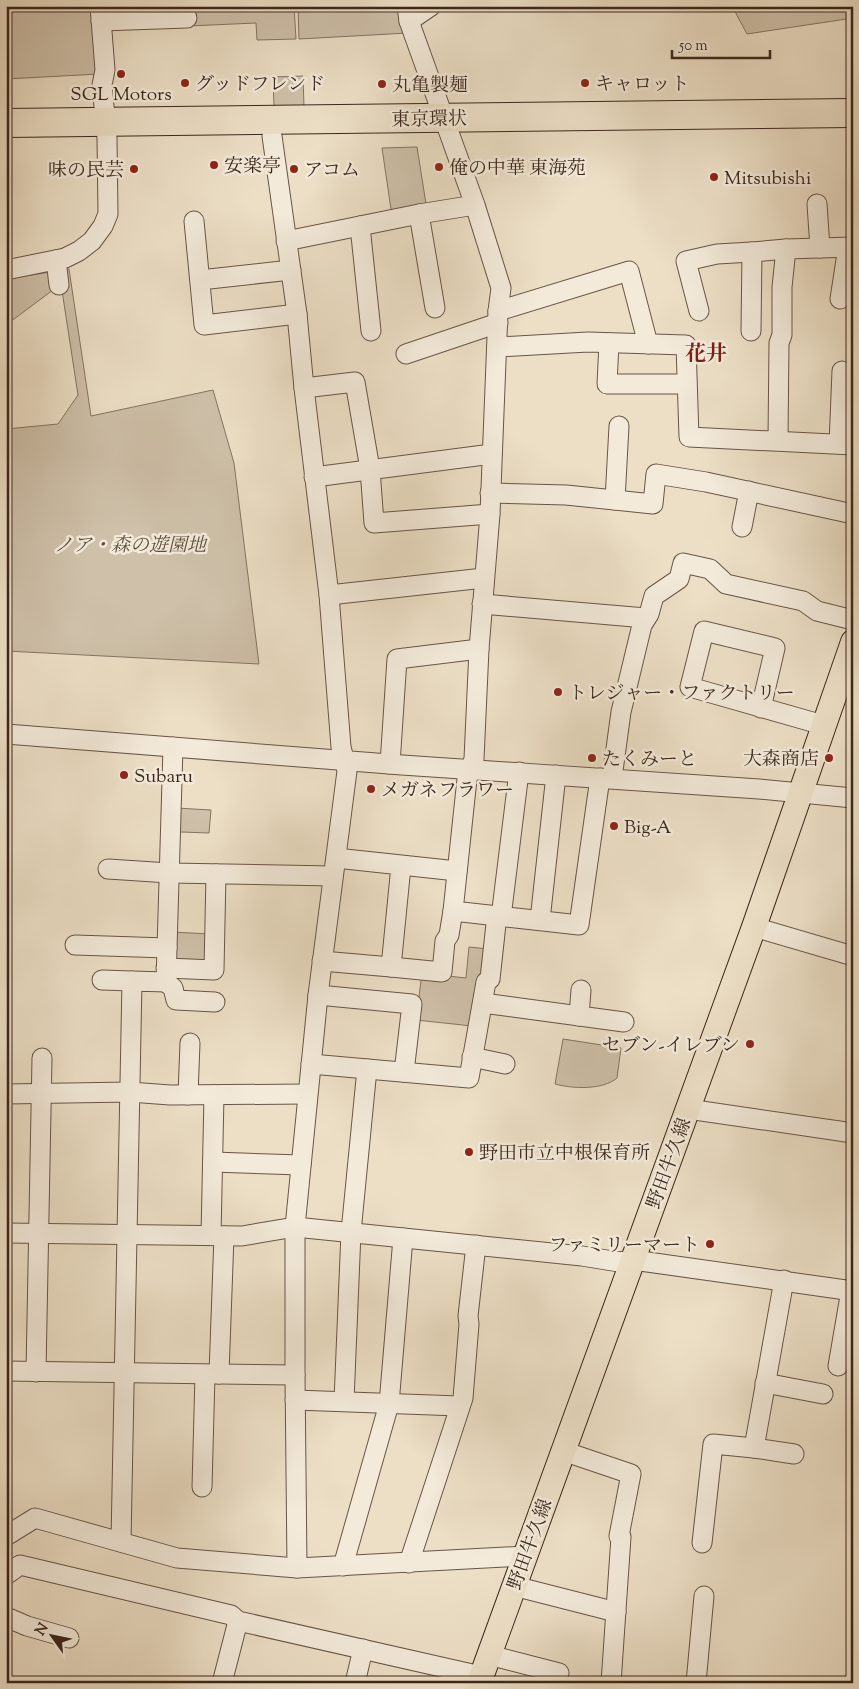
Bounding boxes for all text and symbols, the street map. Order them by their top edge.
scale bar [672,28,769,60]
text: 50 m [678,36,708,57]
marker: SGL Motors [115,68,127,80]
place label: グッドフレンド [195,72,325,99]
place label: キャロット [595,72,690,99]
place label: 丸亀製麺 [392,73,468,100]
marker: グッドフレンド [179,77,191,89]
marker: キャロット [579,77,591,89]
marker: 丸亀製麺 [376,78,388,90]
place label: SGL Motors [70,82,172,109]
street label: 東京環状 [391,106,467,135]
place label: 安楽亭 [224,154,281,181]
place label: 俺の中華 東海苑 [449,156,586,183]
place label: 味の民芸 [48,158,124,185]
place label: アコム [304,158,360,185]
marker: 安楽亭 [208,159,220,171]
marker: 俺の中華 東海苑 [433,161,445,173]
marker: 味の民芸 [128,163,140,175]
marker: アコム [288,163,300,175]
place label: Mitsubishi [724,166,811,193]
marker: Mitsubishi [708,171,720,183]
district label: 花井 [685,340,727,370]
park label: ノア・森の遊園地 [54,533,208,560]
place label: トレジャー・ファクトリー [568,681,795,708]
marker: トレジャー・ファクトリー [552,686,564,698]
place label: たくみーと [602,747,697,774]
place label: 大森商店 [743,747,819,774]
marker: たくみーと [586,752,598,764]
marker: 大森商店 [823,752,835,764]
place label: Subaru [134,764,193,791]
marker: Subaru [118,769,130,781]
place label: メガネフラワー [381,778,514,805]
marker: メガネフラワー [365,783,377,795]
place label: Big-A [624,815,672,842]
marker: Big-A [608,820,620,832]
place label: セブン-イレブン [602,1033,740,1060]
marker: セブン-イレブン [744,1038,756,1050]
street label: 野田牛久線 [641,1115,699,1213]
place label: 野田市立中根保育所 [479,1141,650,1168]
marker: 野田市立中根保育所 [463,1146,475,1158]
place label: ファミリーマート [548,1233,700,1260]
marker: ファミリーマート [704,1238,716,1250]
street label: 野田牛久線 [502,1496,560,1594]
north arrow [28,1612,78,1662]
text: N [31,1620,54,1640]

